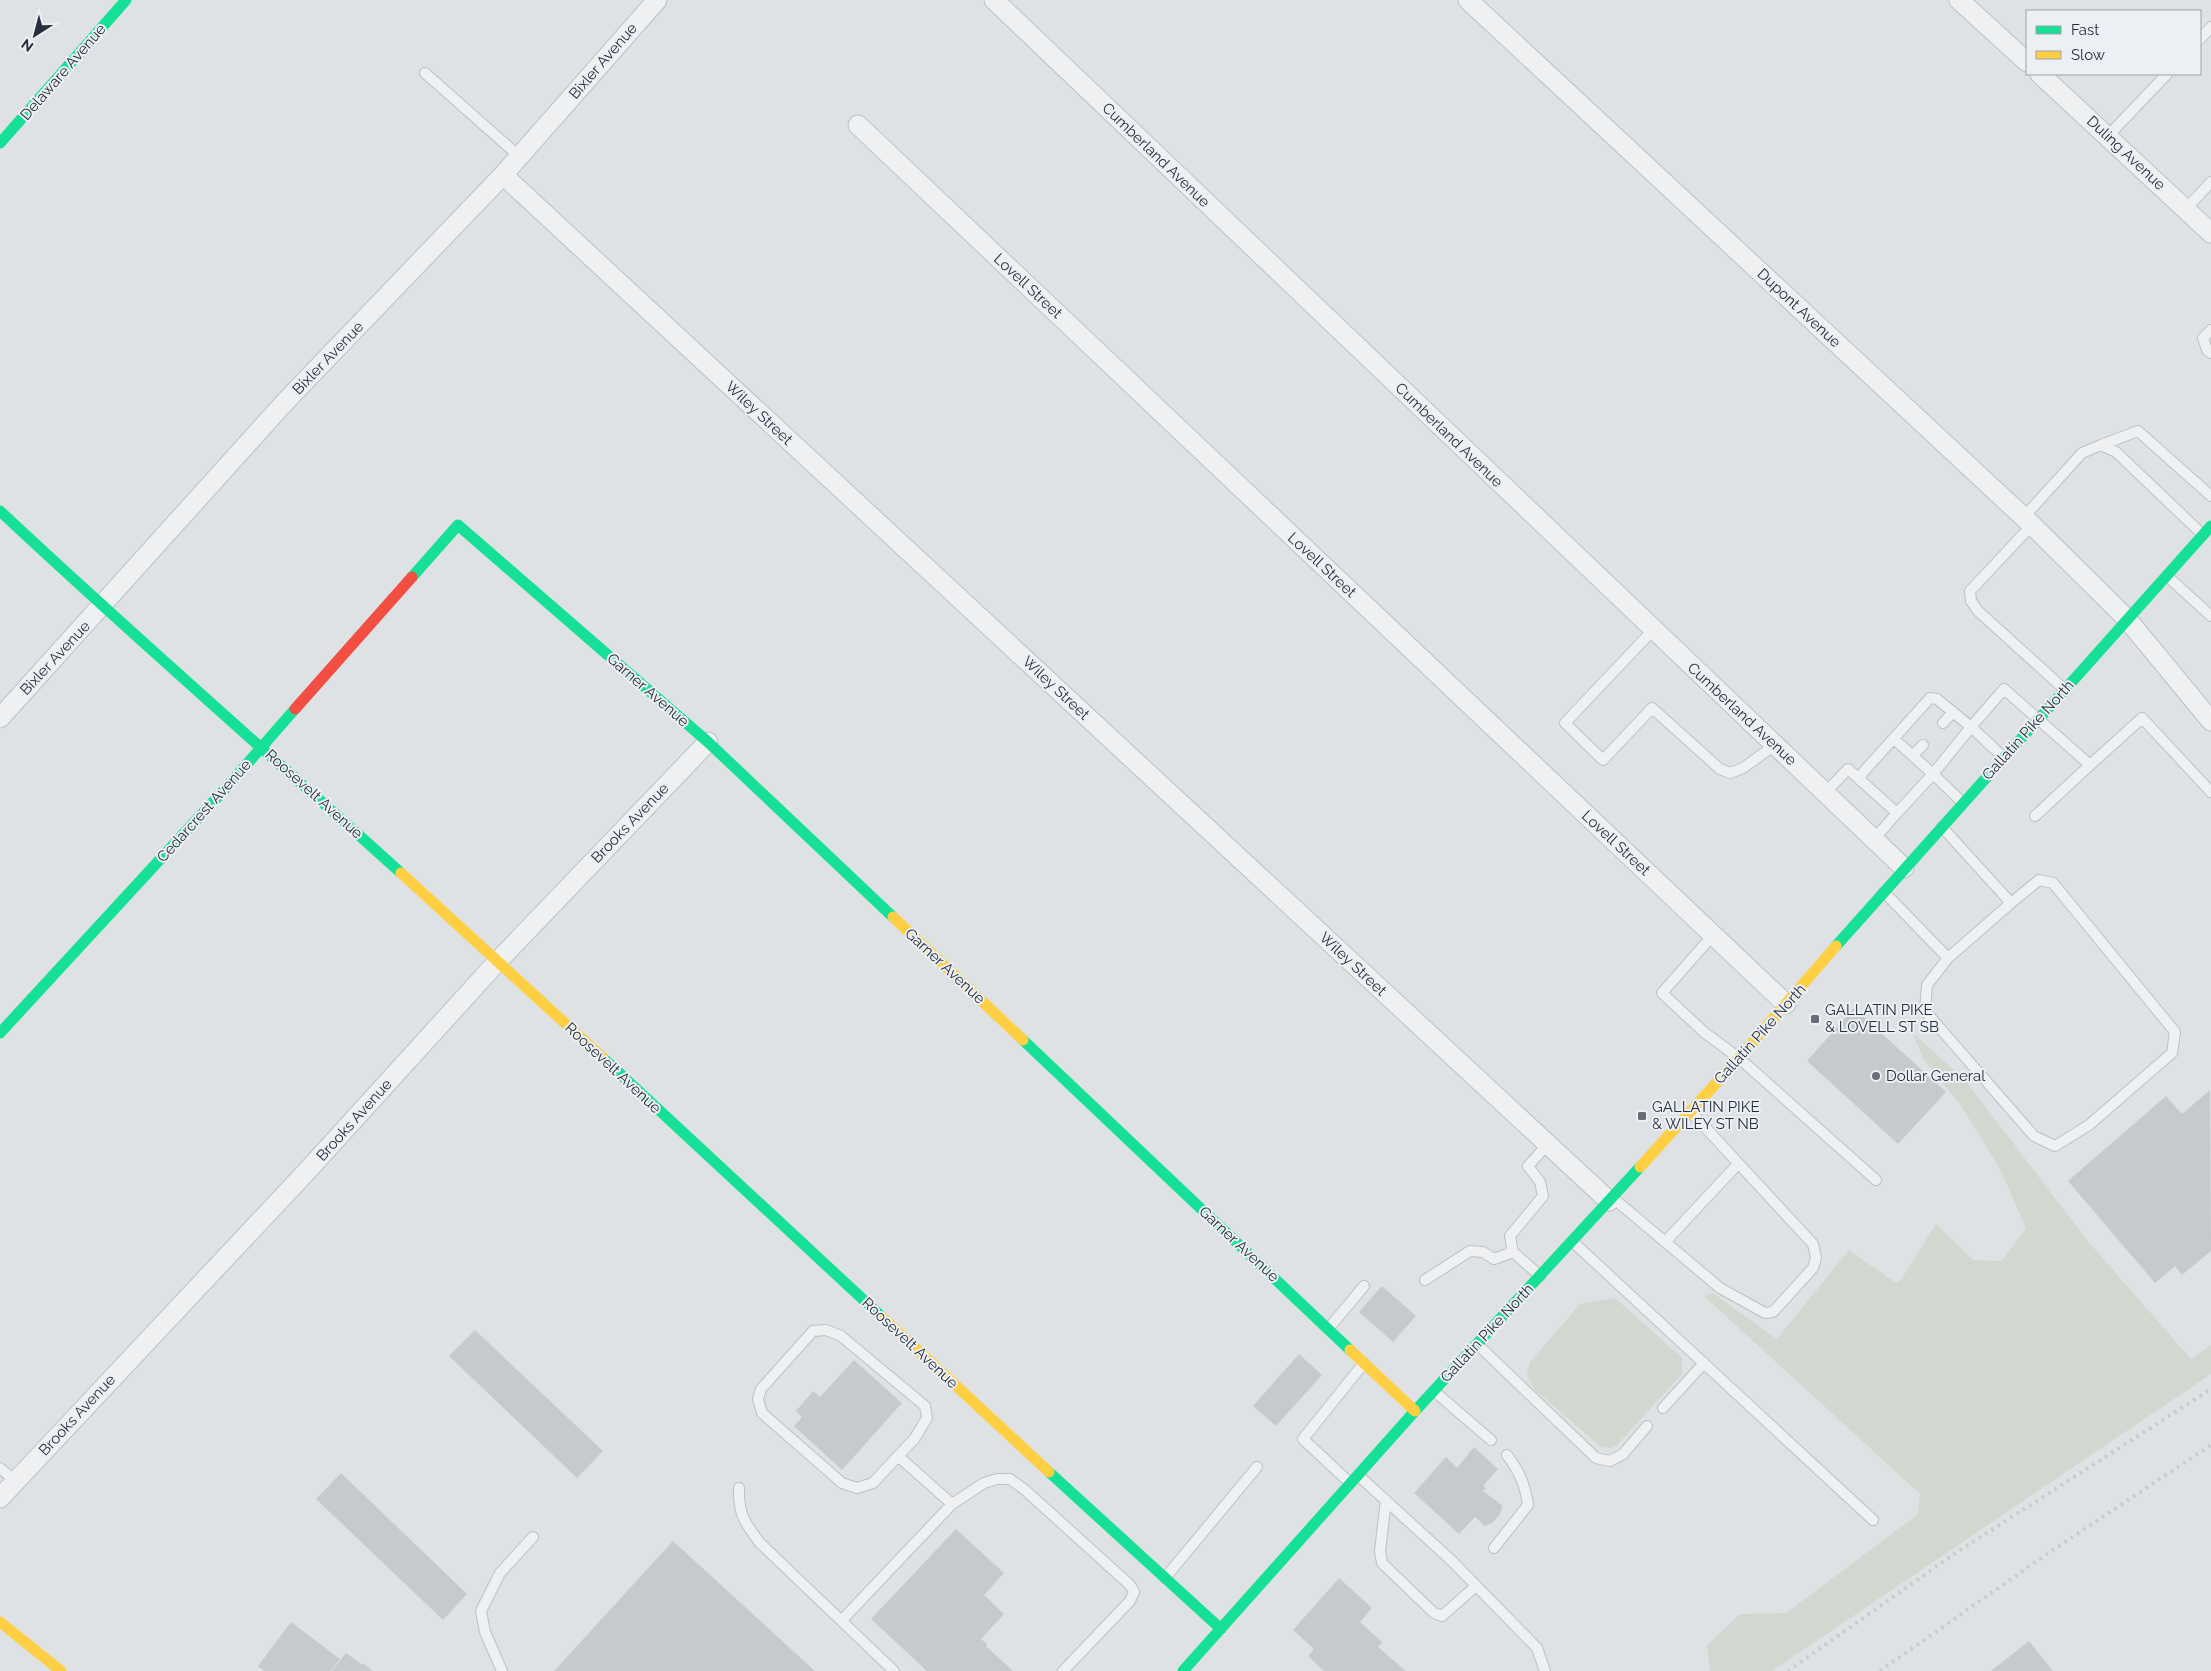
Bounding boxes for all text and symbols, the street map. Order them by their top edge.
north arrow [10,10,60,60]
legend [2026,10,2201,75]
street label: Bixler Avenue [565,19,641,103]
street label: Delaware Avenue [16,20,110,124]
text: Fast [2071,21,2099,39]
text: N [18,36,36,55]
text: Slow [2071,46,2105,64]
street label: Cumberland Avenue [1098,99,1214,211]
street label: Duling Avenue [2083,112,2169,194]
street label: Lovell Street [990,250,1066,322]
street label: Dupont Avenue [1754,265,1845,351]
street label: Bixler Avenue [289,318,367,398]
street label: Wiley Street [722,378,796,448]
street label: Cumberland Avenue [1391,379,1507,491]
street label: Lovell Street [1284,529,1360,601]
street label: Bixler Avenue [16,617,94,699]
street label: Garner Avenue [603,650,693,731]
street label: Wiley Street [1019,653,1093,723]
street label: Cumberland Avenue [1684,659,1800,769]
street label: Gallatin Pike North [1978,676,2078,784]
street label: Roosevelt Avenue [262,746,367,843]
street label: Cedarcrest Avenue [153,756,255,866]
street label: Brooks Avenue [587,779,673,867]
street label: Lovell Street [1578,807,1654,879]
street label: Garner Avenue [901,924,989,1008]
street label: Wiley Street [1316,929,1390,999]
street label: Gallatin Pike North [1710,980,1810,1088]
place label: GALLATIN PIKE & LOVELL ST SB [1825,1001,1939,1036]
marker: GALLATIN PIKE & LOVELL ST SB [1809,1013,1821,1025]
street label: Roosevelt Avenue [561,1019,665,1117]
place label: Dollar General [1886,1067,1986,1085]
marker: Dollar General [1870,1070,1882,1082]
street label: Brooks Avenue [312,1075,396,1165]
place label: GALLATIN PIKE & WILEY ST NB [1652,1098,1760,1133]
marker: GALLATIN PIKE & WILEY ST NB [1636,1110,1648,1122]
street label: Garner Avenue [1195,1202,1283,1286]
street label: Gallatin Pike North [1437,1280,1537,1386]
street label: Roosevelt Avenue [858,1294,962,1392]
street label: Brooks Avenue [35,1371,119,1459]

